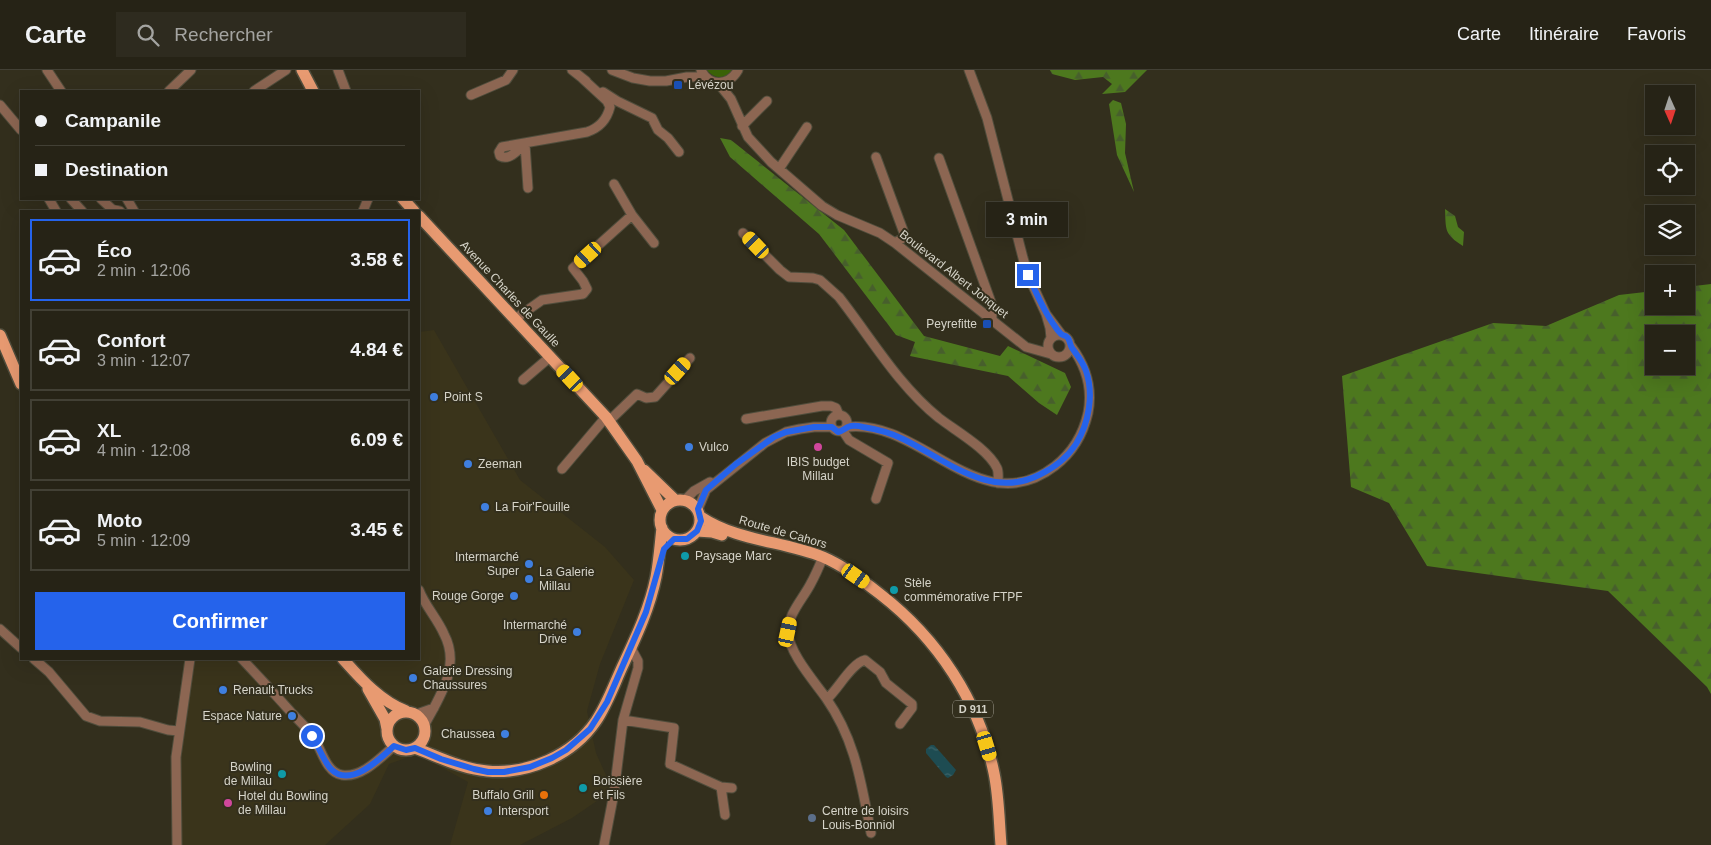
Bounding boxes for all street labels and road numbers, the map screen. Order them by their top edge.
street label: Boulevard Albert Jonquet [897,227,1012,321]
street label: Avenue Charles de Gaulle [457,238,563,350]
street label: Route de Cahors [737,513,829,551]
road number: D 911 [953,700,993,718]

